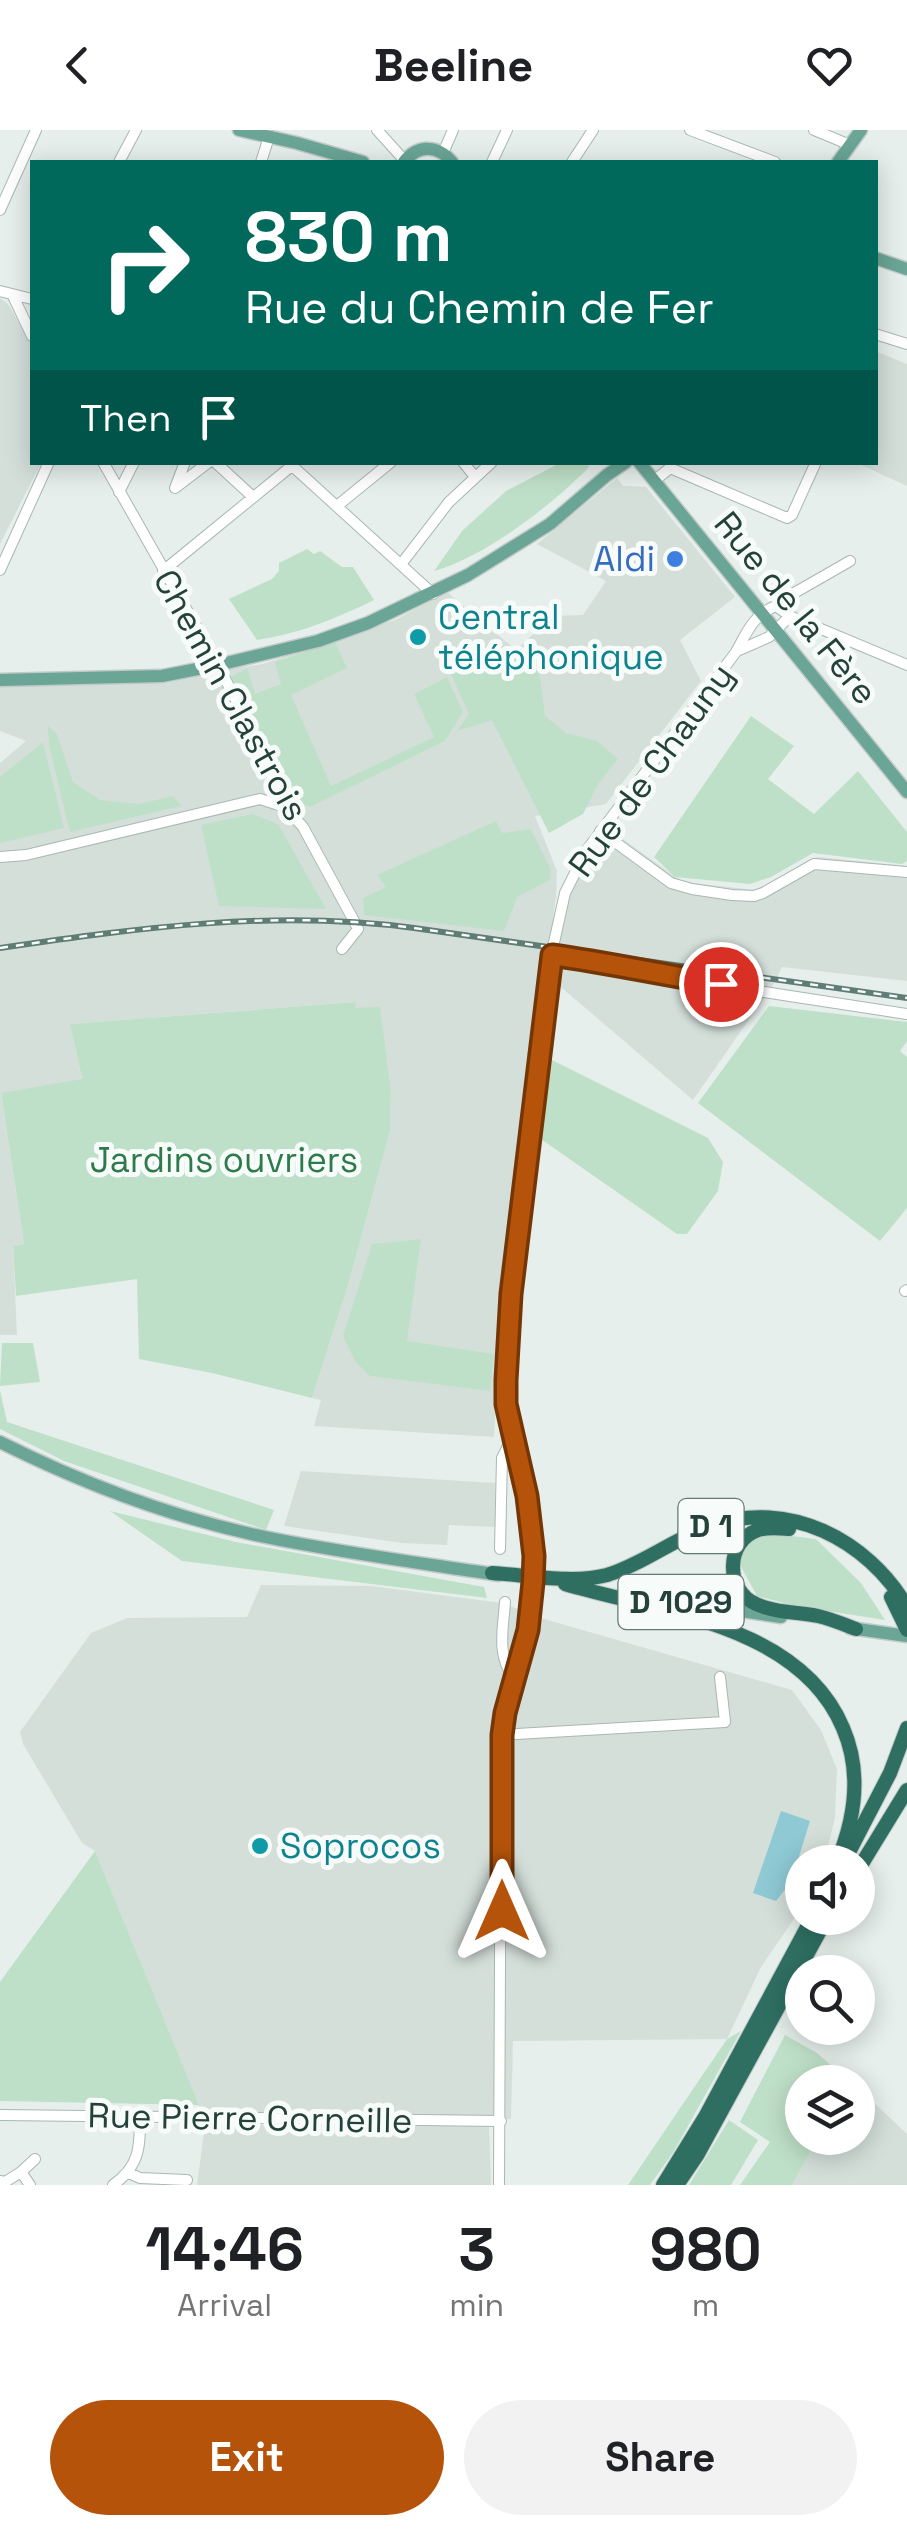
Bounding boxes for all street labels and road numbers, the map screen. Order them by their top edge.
street label: Rue de la Fère [705,503,887,713]
street label: Chemin Clastrois [144,562,318,828]
street label: Rue de Chauny [559,655,743,885]
road number: D 1 [678,1499,744,1553]
road number: D 1029 [618,1575,744,1629]
street label: Rue Pierre Corneille [87,2093,413,2143]

